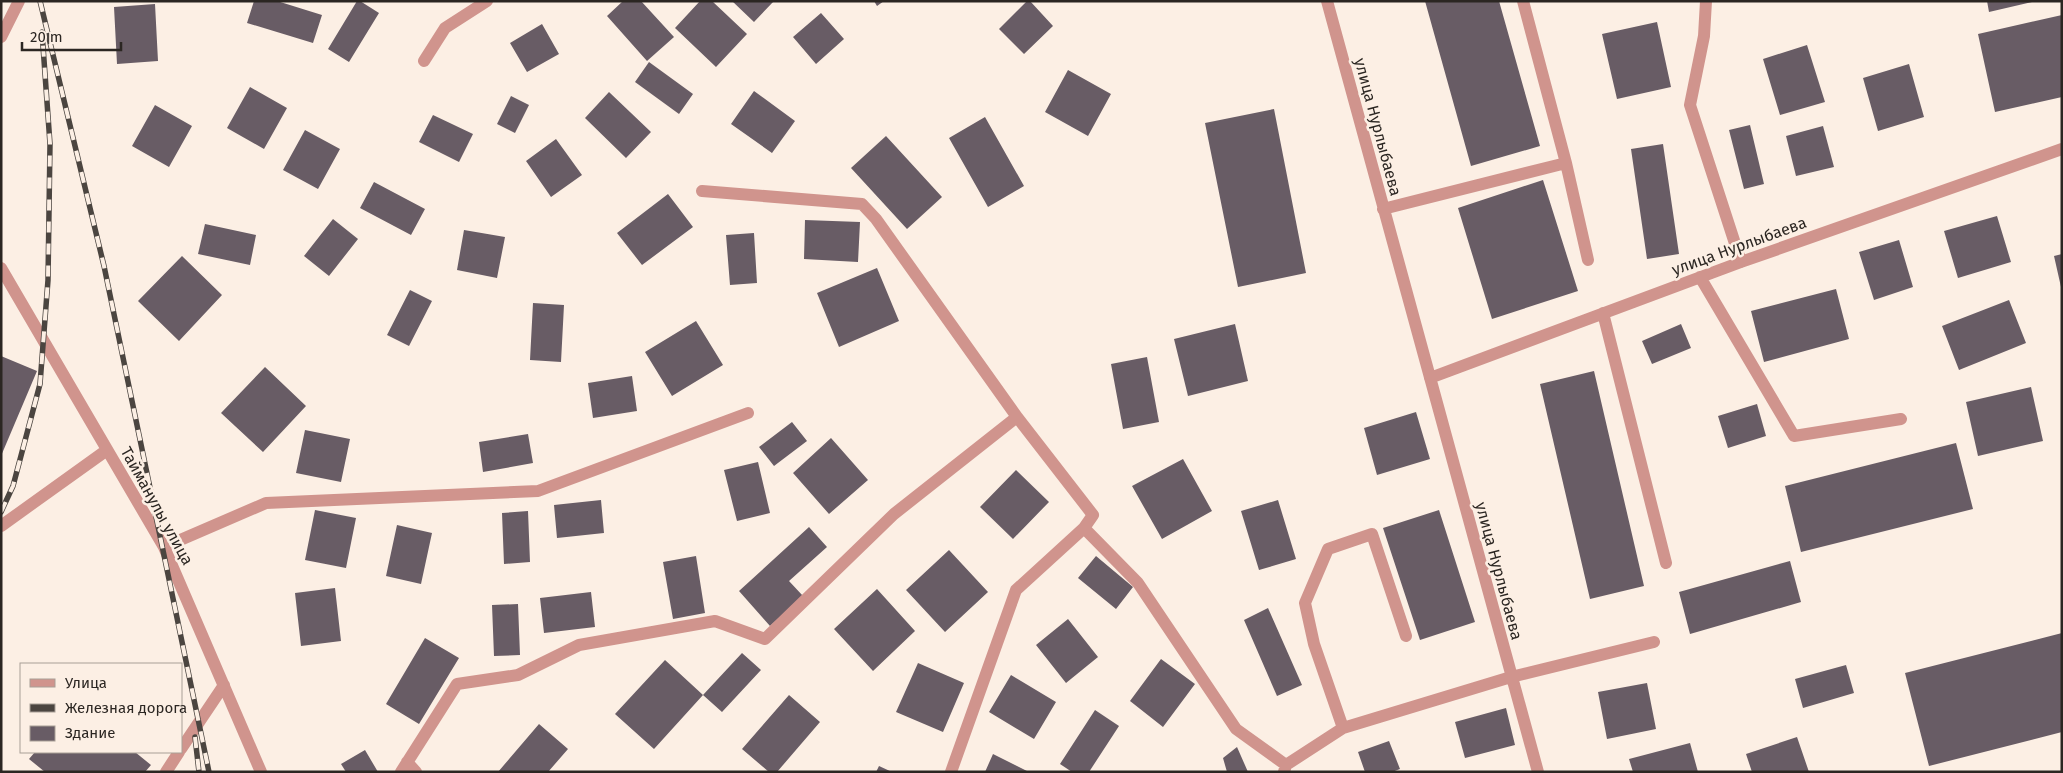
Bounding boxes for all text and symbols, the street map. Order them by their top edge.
scale bar [22,20,121,52]
text: 20 m [30,28,63,46]
street label: улица Нурлыбаева [1350,56,1406,198]
street label: улица Нурлыбаева [1669,213,1809,279]
street label: Тайманулы улица [117,444,197,568]
street label: улица Нурлыбаева [1471,500,1527,642]
legend [20,663,182,753]
text: Улица [65,674,107,692]
text: Железная дорога [65,699,187,717]
text: Здание [65,724,115,742]

